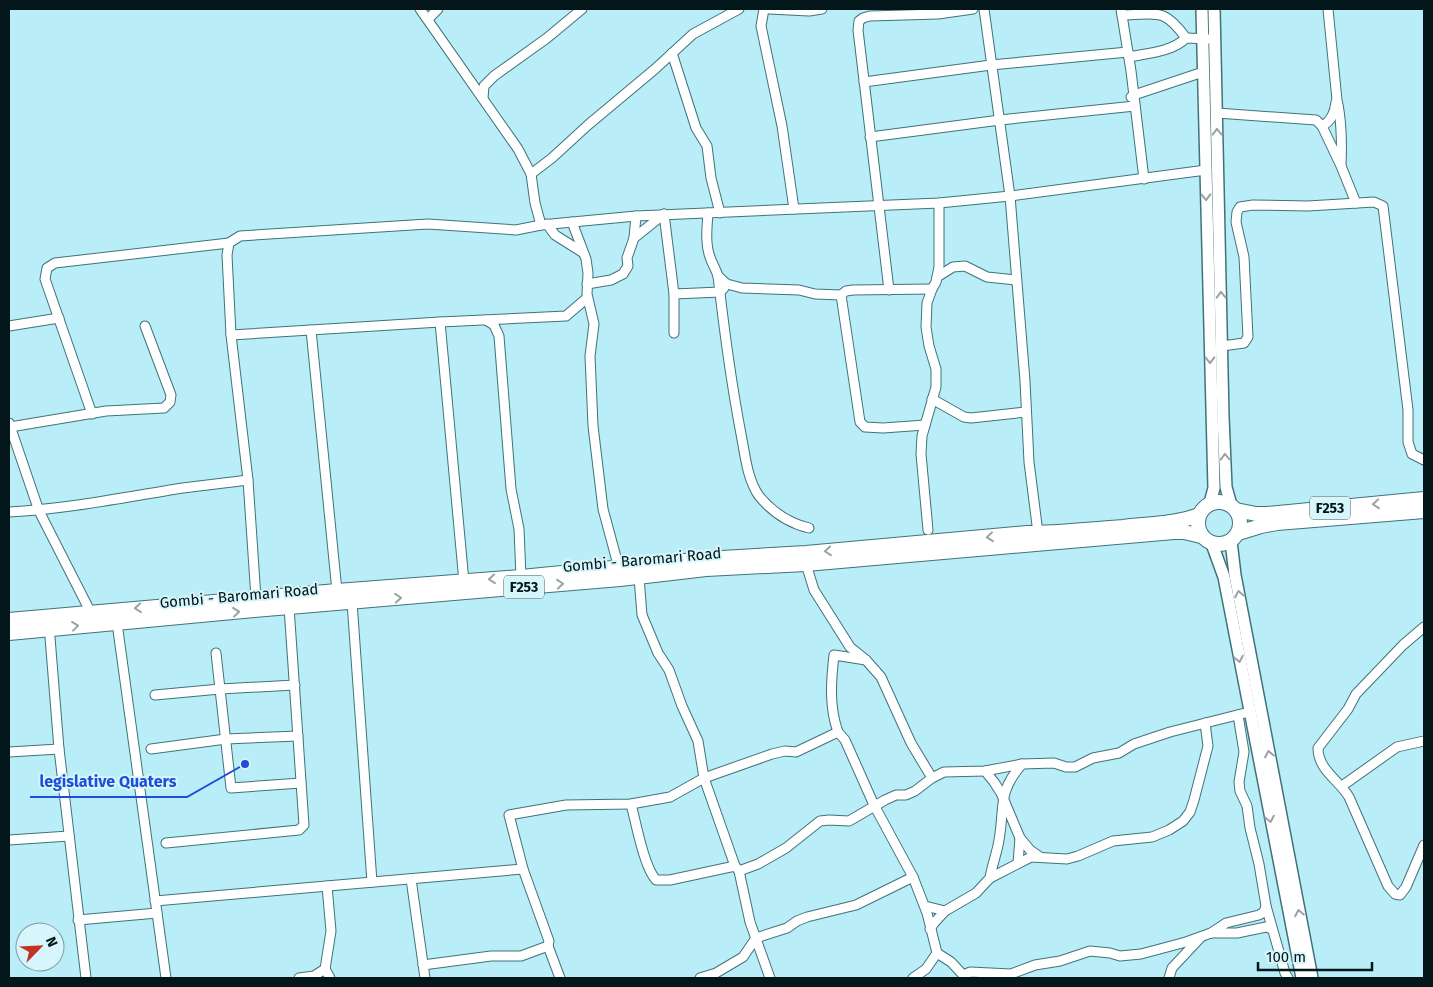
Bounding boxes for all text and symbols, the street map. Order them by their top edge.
one-way arrow [1212,128,1223,136]
one-way arrow [1201,194,1212,202]
one-way arrow [1216,290,1226,298]
one-way arrow [1205,356,1216,364]
one-way arrow [1220,453,1230,460]
road number: F253 [1310,496,1350,520]
one-way arrow [1371,498,1379,509]
one-way arrow [985,531,993,542]
street label: Gombi - Baromari Road [562,544,722,576]
one-way arrow [824,545,832,556]
one-way arrow [487,574,495,585]
road number: F253 [504,576,544,598]
one-way arrow [557,579,565,590]
street label: Gombi - Baromari Road [159,580,319,612]
one-way arrow [1234,590,1244,598]
one-way arrow [395,593,403,604]
one-way arrow [134,602,142,613]
one-way arrow [233,606,241,617]
one-way arrow [70,622,79,632]
one-way arrow [1234,655,1244,664]
one-way arrow [1264,749,1274,758]
callout: legislative Quaters [30,766,187,797]
text: legislative Quaters [39,772,177,791]
one-way arrow [1264,814,1275,823]
one-way arrow [1295,909,1305,918]
north arrow [15,922,65,972]
text: N [42,934,61,950]
scale bar [1258,940,1372,972]
text: 100 m [1266,948,1306,966]

